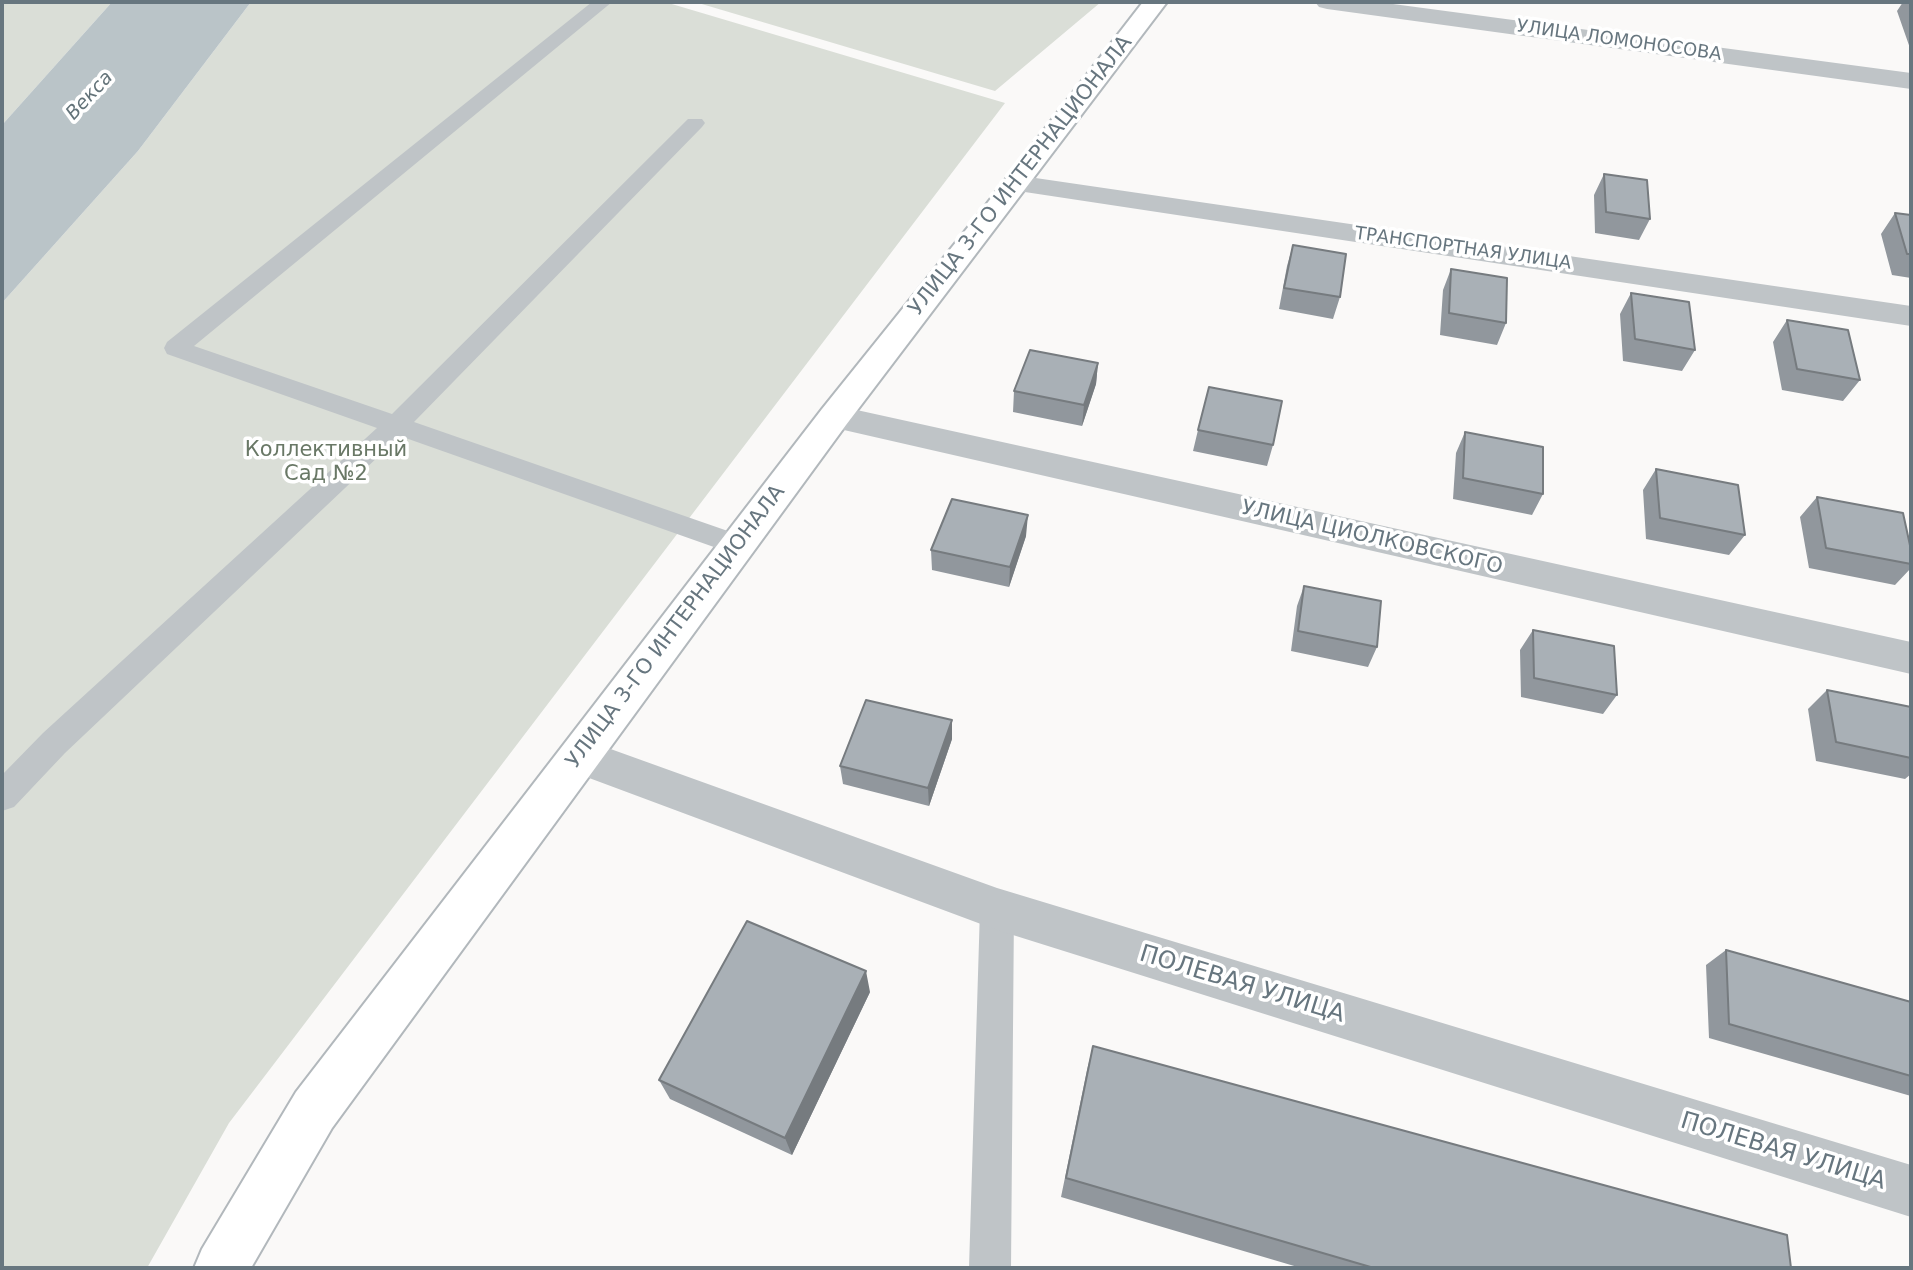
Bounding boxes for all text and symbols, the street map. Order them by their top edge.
street label: УЛИЦА ЛОМОНОСОВА [1515,16,1723,66]
street label: УЛИЦА 3-ГО ИНТЕРНАЦИОНАЛА [904,31,1138,321]
water label: Векса [62,67,118,125]
street label: ТРАНСПОРТНАЯ УЛИЦА [1353,223,1573,275]
park label: Коллективный Сад №2 [245,438,407,488]
street label: УЛИЦА 3-ГО ИНТЕРНАЦИОНАЛА [561,481,791,773]
street label: УЛИЦА ЦИОЛКОВСКОГО [1239,496,1505,580]
street label: ПОЛЕВАЯ УЛИЦА [1136,940,1348,1030]
street label: ПОЛЕВАЯ УЛИЦА [1677,1107,1889,1197]

